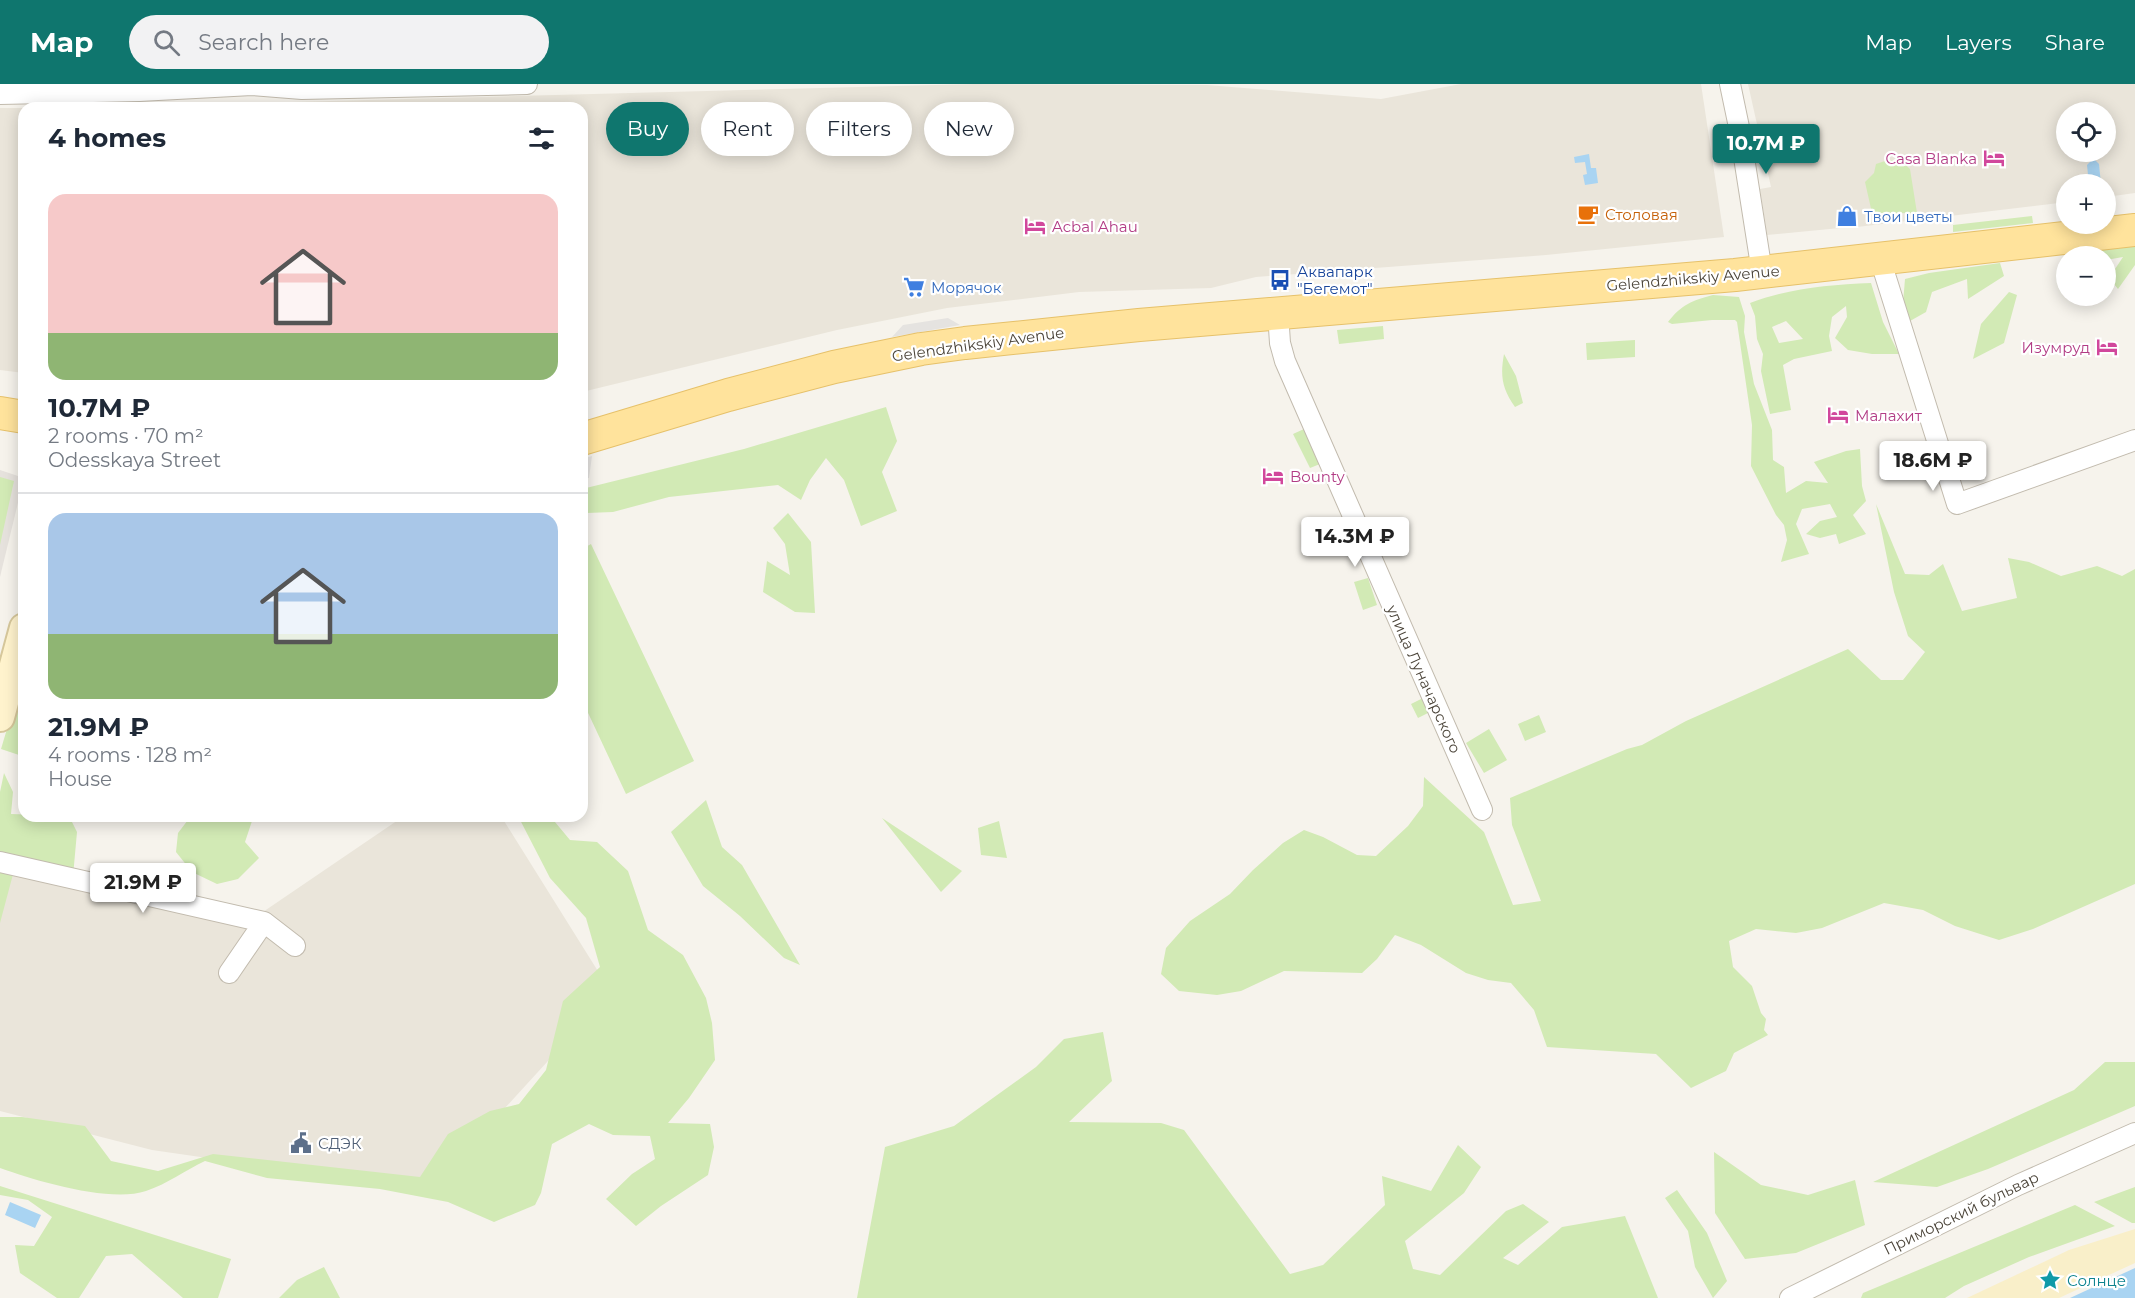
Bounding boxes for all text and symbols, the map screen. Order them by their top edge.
search box [129,15,549,69]
text: Map [30,25,93,59]
icon: search [150,26,183,59]
text: Search here [198,29,329,56]
text: Map [1865,30,1912,55]
text: Layers [1945,30,2012,55]
text: Share [2045,30,2105,55]
chip: Buy [606,102,689,156]
chip: Rent [701,102,794,156]
chip: Filters [806,102,912,156]
chip: New [924,102,1014,156]
map controls [2056,102,2116,306]
button: locate [2056,102,2116,162]
text: 4 homes [48,122,166,154]
icon: filters [525,122,558,155]
pin: 10.7M ₽ [1711,124,1821,175]
text: 10.7M ₽ [1727,131,1805,155]
hotel icon: Casa Blanka [1982,146,2006,170]
place label: Casa Blanka [1886,149,1977,168]
button: + [2056,174,2116,234]
cafe icon: Столовая [1576,202,1600,226]
shop icon: Твои цветы [1835,204,1859,228]
place label: Столовая [1605,205,1678,224]
place label: Твои цветы [1864,207,1953,226]
hotel icon: Acbal Ahau [1023,214,1047,238]
place label: Acbal Ahau [1052,217,1138,236]
icon: home [249,233,357,341]
button: − [2056,246,2116,306]
street label: Gelendzhikskiy Avenue [1606,261,1780,295]
place label: Аквапарк "Бегемот" [1297,262,1373,298]
bus stop icon: Аквапарк "Бегемот" [1268,268,1292,292]
supermarket icon: Морячок [902,275,926,299]
place label: Морячок [931,278,1002,297]
street label: Gelendzhikskiy Avenue [891,323,1065,365]
hotel icon: Изумруд [2095,335,2119,359]
place label: Изумруд [2022,338,2090,357]
text: 10.7M ₽ [48,392,150,424]
hotel icon: Малахит [1826,403,1850,427]
place label: Малахит [1855,406,1923,425]
text: 2 rooms · 70 m² [48,424,204,448]
pin: 18.6M ₽ [1878,441,1988,492]
text: Odesskaya Street [48,448,221,472]
text: 18.6M ₽ [1893,448,1973,472]
hotel icon: Bounty [1261,464,1285,488]
place label: Bounty [1290,467,1345,486]
pin: 14.3M ₽ [1300,517,1410,568]
text: 14.3M ₽ [1315,524,1395,548]
icon: home [249,552,357,660]
street label: улица Луначарского [1382,601,1465,756]
text: 21.9M ₽ [48,711,149,743]
text: 4 rooms · 128 m² [48,743,212,767]
text: House [48,767,112,791]
pin: 21.9M ₽ [88,863,198,914]
text: 21.9M ₽ [104,870,182,894]
public building icon: СДЭК [289,1131,313,1155]
place label: СДЭК [318,1134,362,1153]
street label: Приморский бульвар [1880,1167,2042,1259]
place icon: Солнце [2038,1268,2062,1292]
place label: Солнце [2067,1271,2126,1290]

